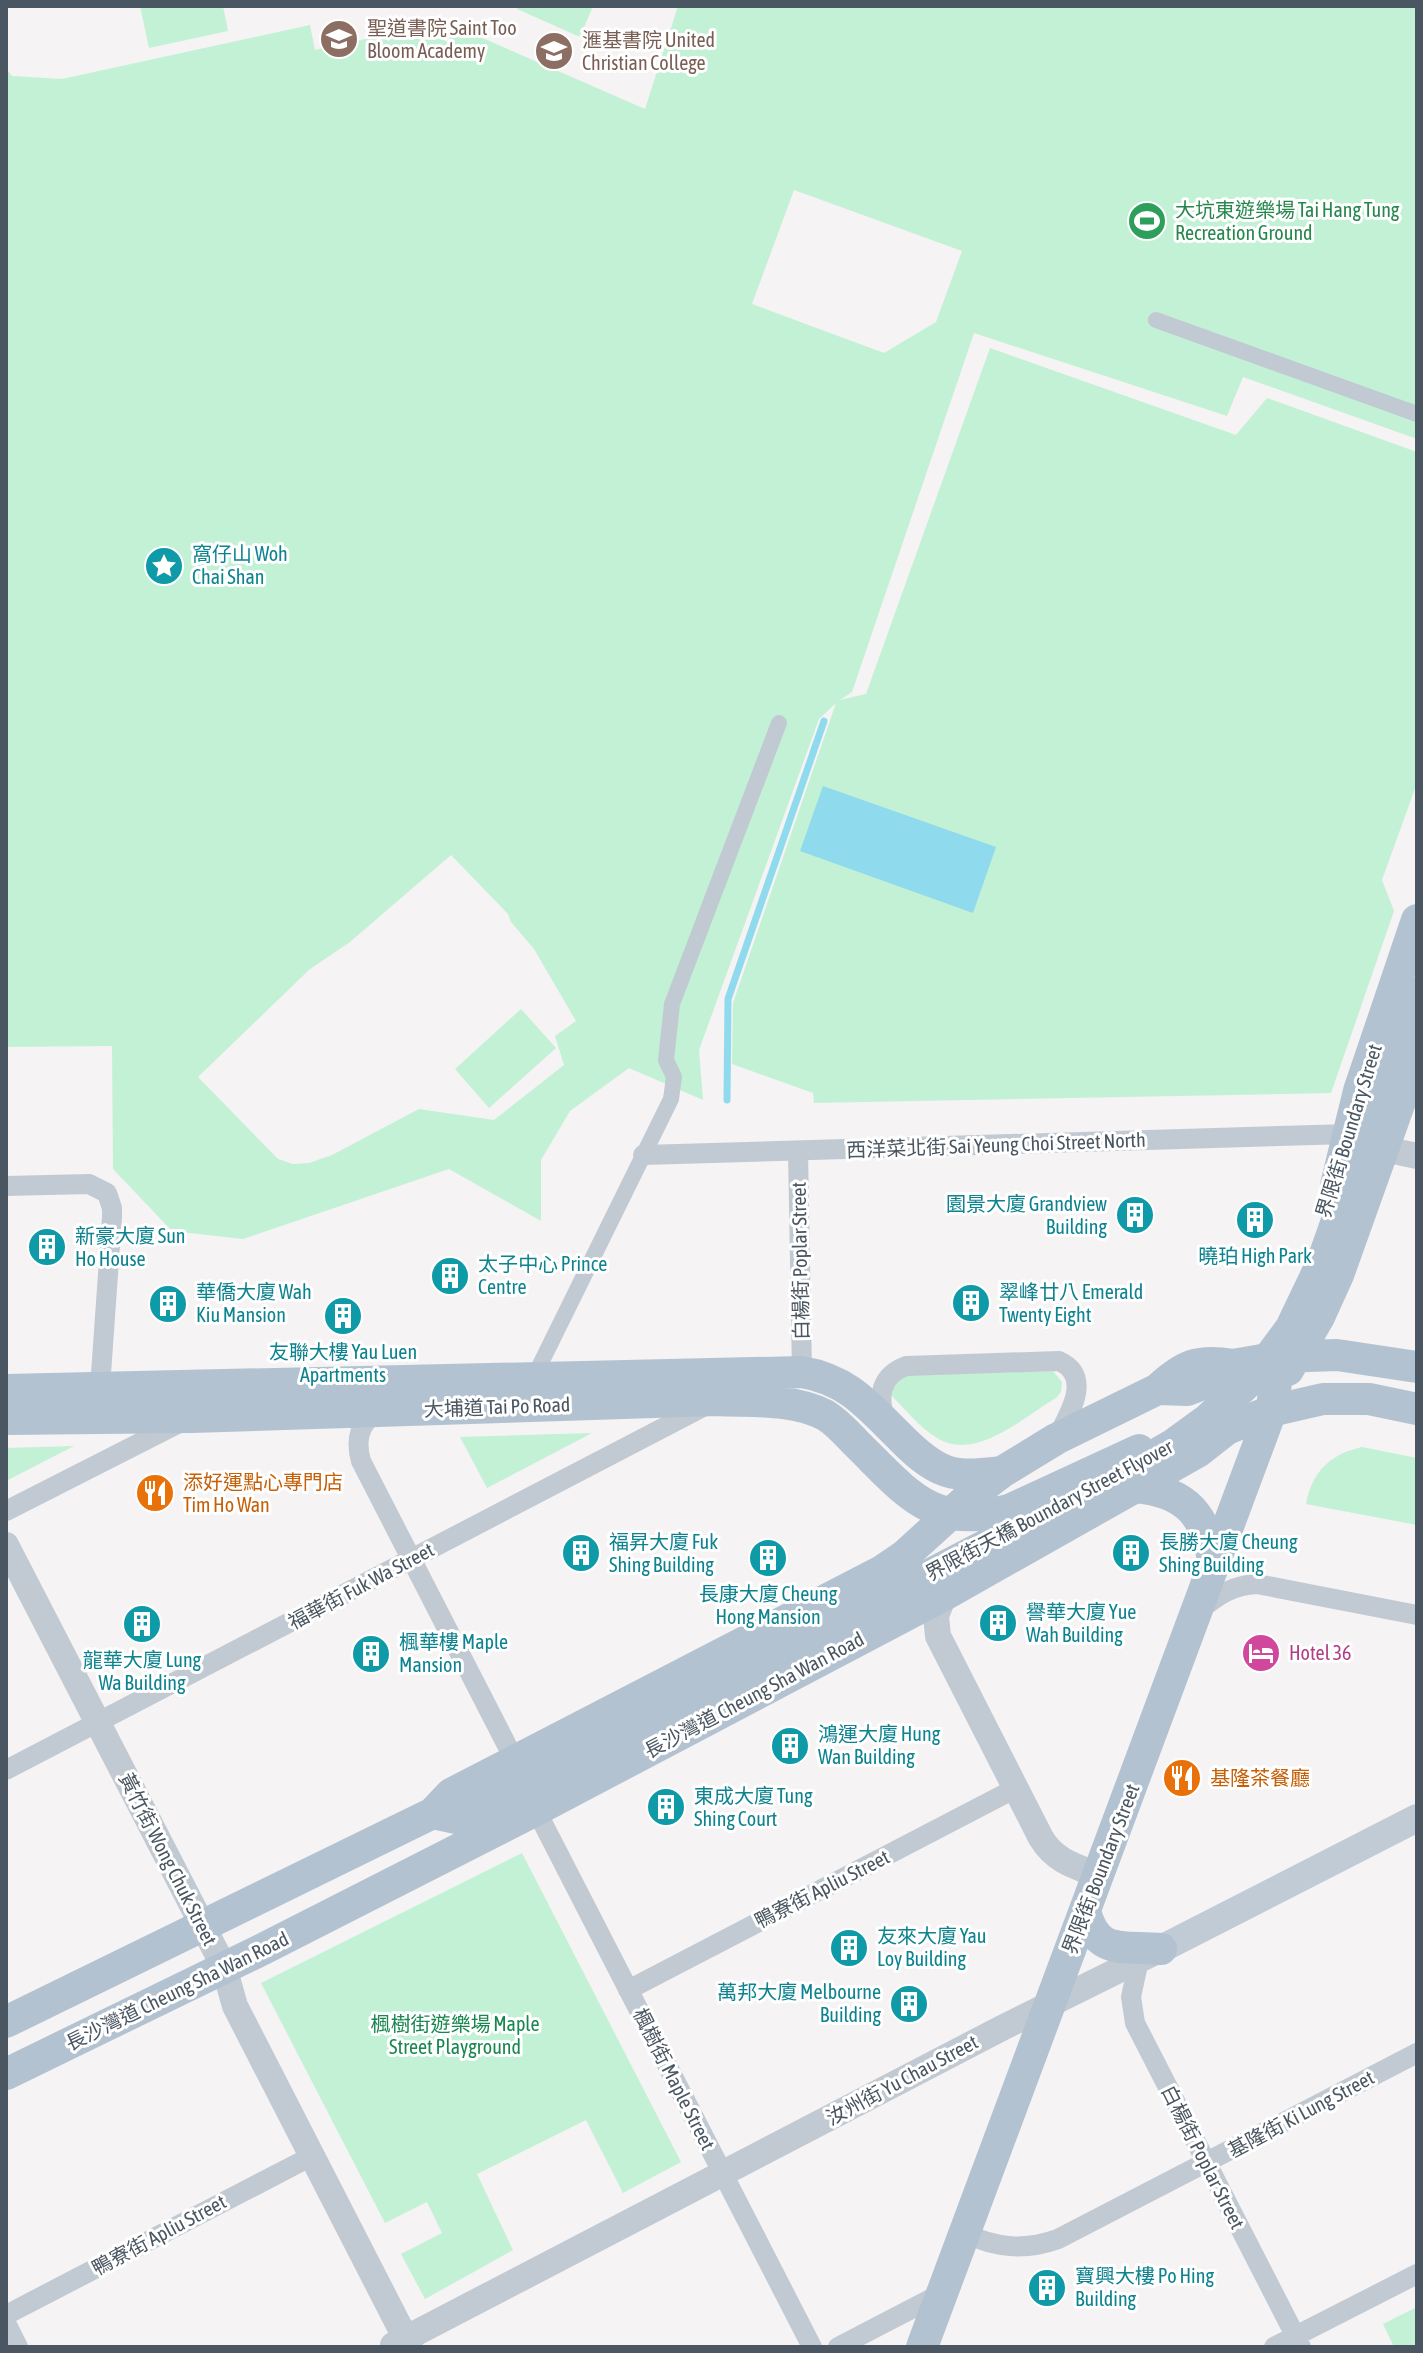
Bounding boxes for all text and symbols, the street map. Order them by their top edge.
place label: 聖道書院 Saint Too Bloom Academy [367,16,517,62]
school or university icon: 聖道書院 Saint Too Bloom Academy [318,18,360,60]
place label: 滙基書院 United Christian College [582,28,715,74]
school or university icon: 滙基書院 United Christian College [533,30,575,72]
place label: 大坑東遊樂場 Tai Hang Tung Recreation Ground [1175,198,1400,244]
sports icon: 大坑東遊樂場 Tai Hang Tung Recreation Ground [1126,200,1168,242]
place label: 窩仔山 Woh Chai Shan [192,542,288,588]
place icon: 窩仔山 Woh Chai Shan [143,545,185,587]
street label: 界限街 Boundary Street [1311,1041,1386,1221]
street label: 西洋菜北街 Sai Yeung Choi Street North [846,1128,1146,1161]
street label: 白楊街 Poplar Street [787,1181,812,1340]
place label: 園景大廈 Grandview Building [946,1192,1107,1238]
building icon: 園景大廈 Grandview Building [1114,1194,1156,1236]
building icon: 曉珀 High Park [1234,1199,1276,1241]
place label: 新豪大廈 Sun Ho House [75,1224,186,1270]
building icon: 新豪大廈 Sun Ho House [26,1226,68,1268]
place label: 曉珀 High Park [1198,1244,1312,1267]
place label: 太子中心 Prince Centre [478,1252,607,1298]
building icon: 太子中心 Prince Centre [429,1255,471,1297]
place label: 華僑大廈 Wah Kiu Mansion [196,1280,312,1326]
place label: 翠峰廿八 Emerald Twenty Eight [999,1280,1143,1326]
building icon: 翠峰廿八 Emerald Twenty Eight [950,1282,992,1324]
building icon: 華僑大廈 Wah Kiu Mansion [147,1283,189,1325]
building icon: 友聯大樓 Yau Luen Apartments [322,1295,364,1337]
place label: 友聯大樓 Yau Luen Apartments [269,1340,417,1386]
street label: 大埔道 Tai Po Road [423,1392,571,1421]
street label: 界限街天橋 Boundary Street Flyover [921,1434,1177,1585]
place label: 添好運點心專門店 Tim Ho Wan [183,1470,343,1516]
restaurant icon: 添好運點心專門店 Tim Ho Wan [134,1472,176,1514]
place label: 福昇大廈 Fuk Shing Building [609,1530,718,1576]
place label: 長勝大廈 Cheung Shing Building [1159,1530,1298,1576]
building icon: 福昇大廈 Fuk Shing Building [560,1532,602,1574]
building icon: 長勝大廈 Cheung Shing Building [1110,1532,1152,1574]
street label: 福華街 Fuk Wa Street [284,1537,438,1634]
building icon: 長康大廈 Cheung Hong Mansion [747,1537,789,1579]
place label: 長康大廈 Cheung Hong Mansion [699,1582,838,1628]
place label: 譽華大廈 Yue Wah Building [1026,1600,1136,1646]
building icon: 譽華大廈 Yue Wah Building [977,1602,1019,1644]
building icon: 龍華大廈 Lung Wa Building [121,1603,163,1645]
street label: 長沙灣道 Cheung Sha Wan Road [640,1627,867,1762]
place label: 楓華樓 Maple Mansion [399,1630,508,1676]
hotel icon: Hotel 36 [1240,1632,1282,1674]
building icon: 楓華樓 Maple Mansion [350,1633,392,1675]
place label: Hotel 36 [1289,1641,1352,1664]
place label: 龍華大廈 Lung Wa Building [83,1648,202,1694]
place label: 鴻運大廈 Hung Wan Building [818,1722,941,1768]
building icon: 鴻運大廈 Hung Wan Building [769,1725,811,1767]
restaurant icon: 基隆茶餐廳 [1161,1757,1203,1799]
place label: 基隆茶餐廳 [1210,1766,1310,1789]
street label: 黃竹街 Wong Chuk Street [115,1769,222,1949]
street label: 界限街 Boundary Street [1057,1780,1144,1957]
place label: 東成大廈 Tung Shing Court [694,1784,813,1830]
building icon: 東成大廈 Tung Shing Court [645,1786,687,1828]
street label: 鴨寮街 Apliu Street [751,1845,893,1932]
place label: 友來大廈 Yau Loy Building [877,1924,986,1970]
street label: 長沙灣道 Cheung Sha Wan Road [62,1926,292,2055]
building icon: 友來大廈 Yau Loy Building [828,1927,870,1969]
place label: 萬邦大廈 Melbourne Building [717,1980,881,2026]
building icon: 萬邦大廈 Melbourne Building [888,1983,930,2025]
street label: 楓樹街 Maple Street [629,2004,720,2154]
park label: 楓樹街遊樂場 Maple Street Playground [370,2012,540,2058]
street label: 汝州街 Yu Chau Street [822,2030,982,2129]
street label: 基隆街 Ki Lung Street [1224,2065,1378,2162]
street label: 白楊街 Poplar Street [1157,2081,1250,2233]
street label: 鴨寮街 Apliu Street [88,2190,230,2280]
place label: 寶興大樓 Po Hing Building [1075,2264,1214,2310]
building icon: 寶興大樓 Po Hing Building [1026,2267,1068,2309]

